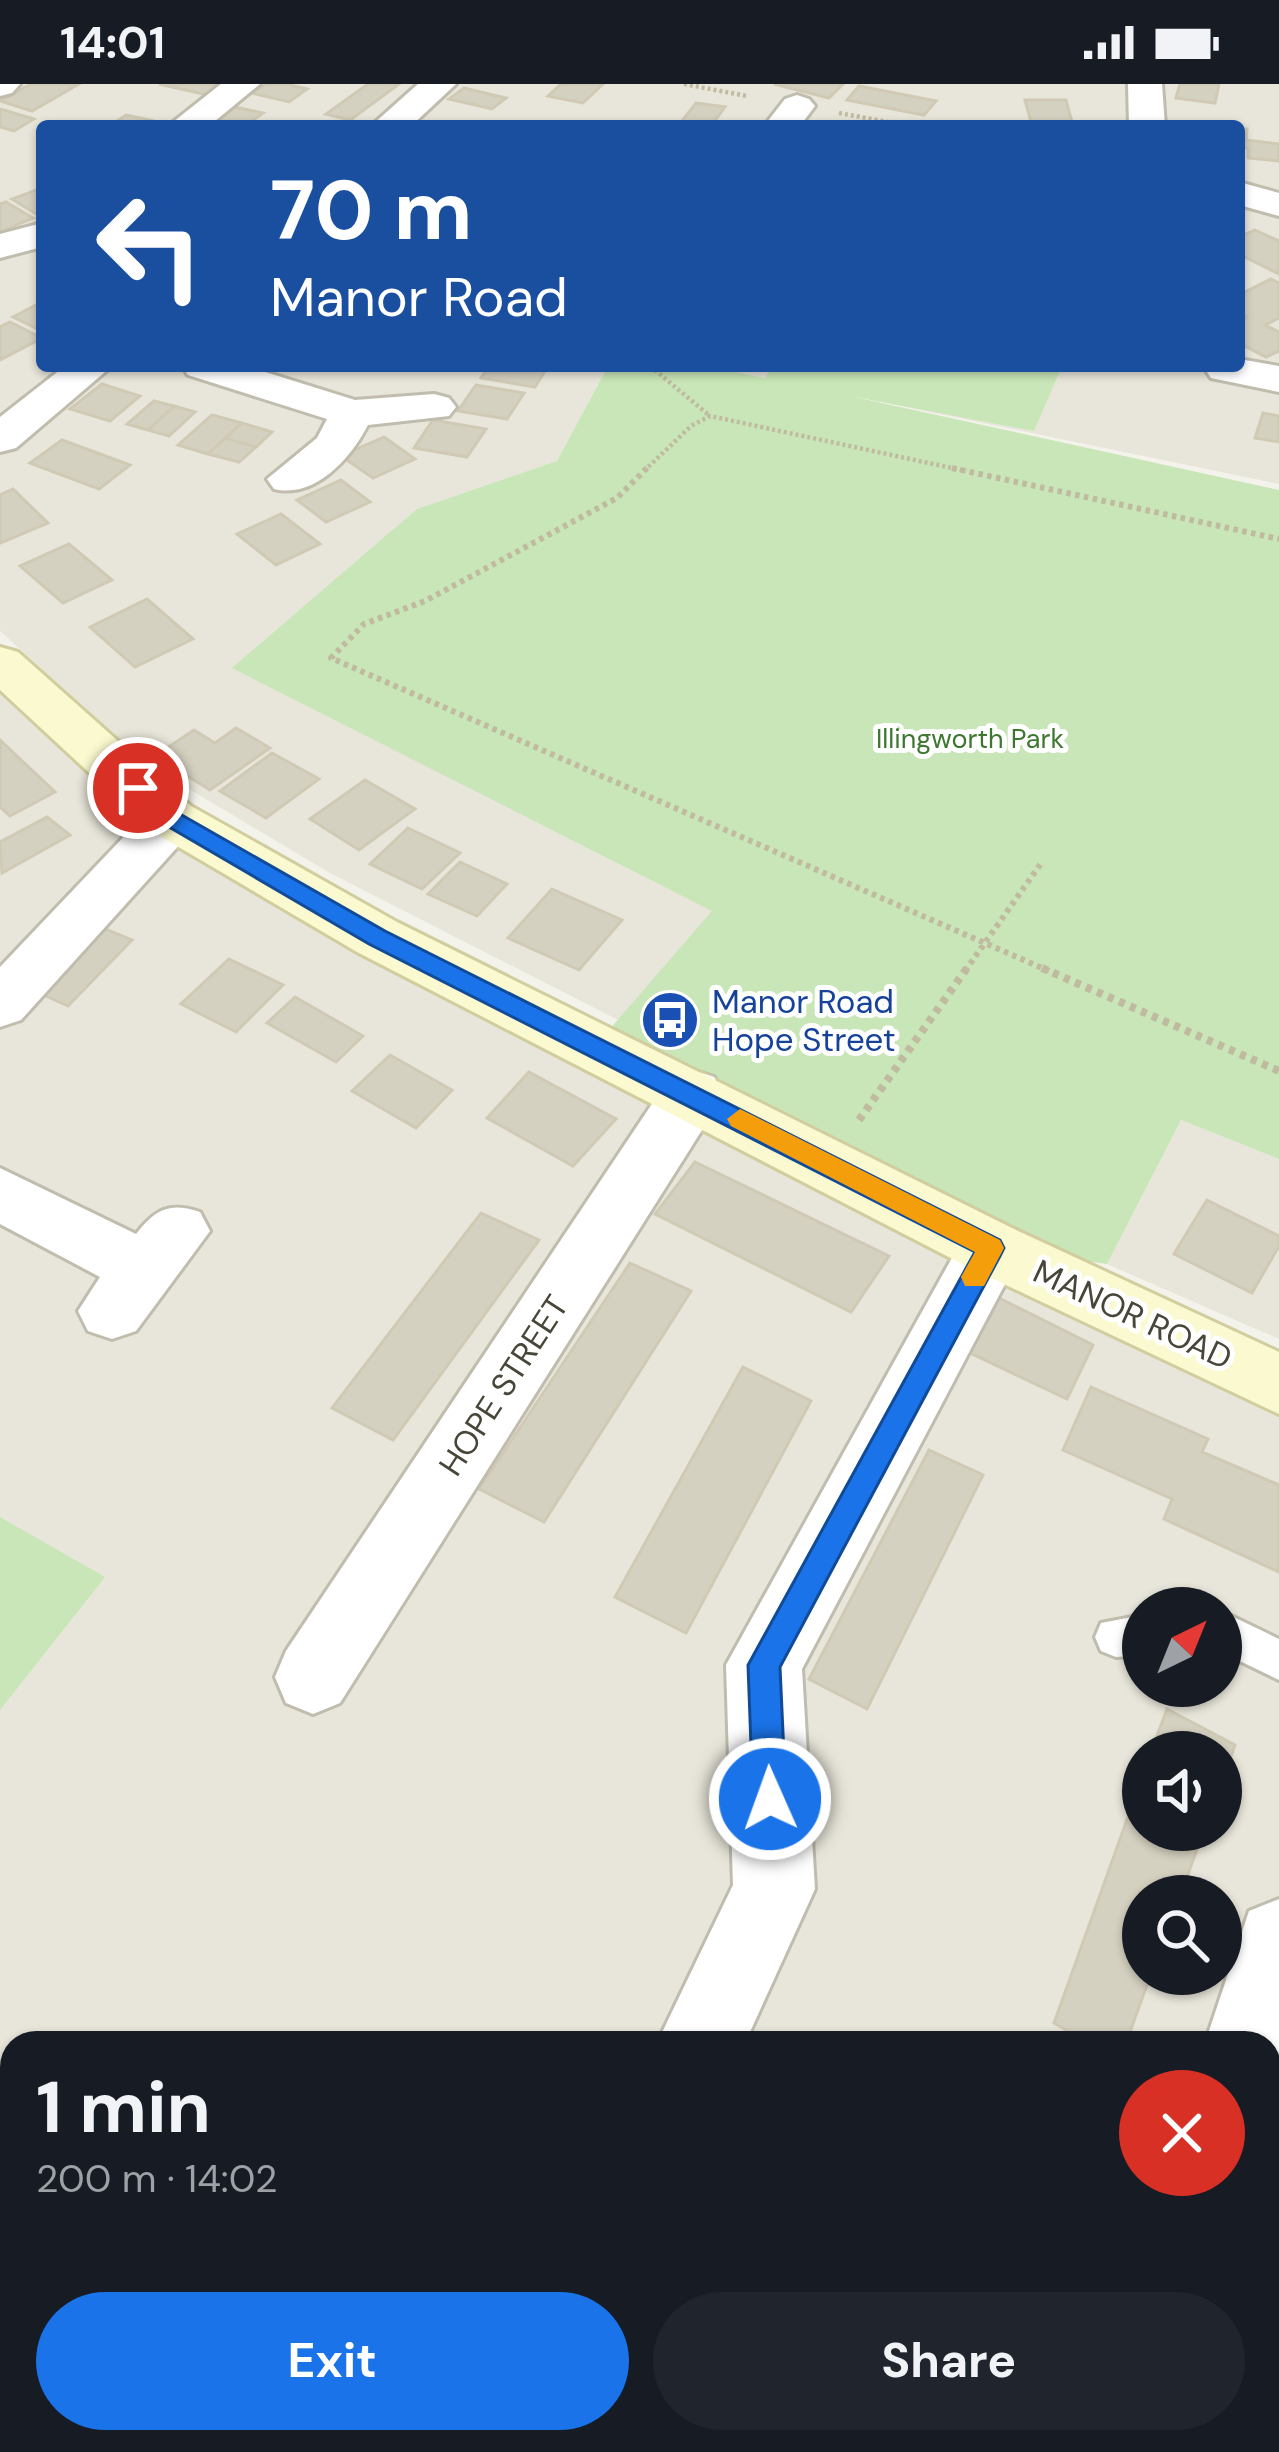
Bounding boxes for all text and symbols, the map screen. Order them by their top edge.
text: 14:01 [60,13,165,72]
text: 70 m [270,156,473,265]
icon: left [72,168,228,324]
text: Manor Road [270,262,568,333]
park label: Illingworth Park [876,721,1064,756]
pin [87,737,189,839]
icon: arrive [105,755,171,821]
place label: Manor Road Hope Street [712,980,896,1061]
bus stop icon: Manor Road Hope Street [639,989,701,1051]
street label: MANOR ROAD [1027,1250,1239,1379]
street label: HOPE STREET [429,1287,578,1484]
north arrow [1122,1587,1242,1707]
map controls [1122,1587,1242,1995]
button: sound [1122,1731,1242,1851]
position arrow [707,1736,833,1862]
button: search [1122,1875,1242,1995]
text: 1 min [36,2061,211,2154]
button: close [1119,2070,1245,2196]
text: 200 m · 14:02 [36,2153,278,2204]
button: Exit [36,2292,629,2430]
button: Share [653,2292,1245,2430]

